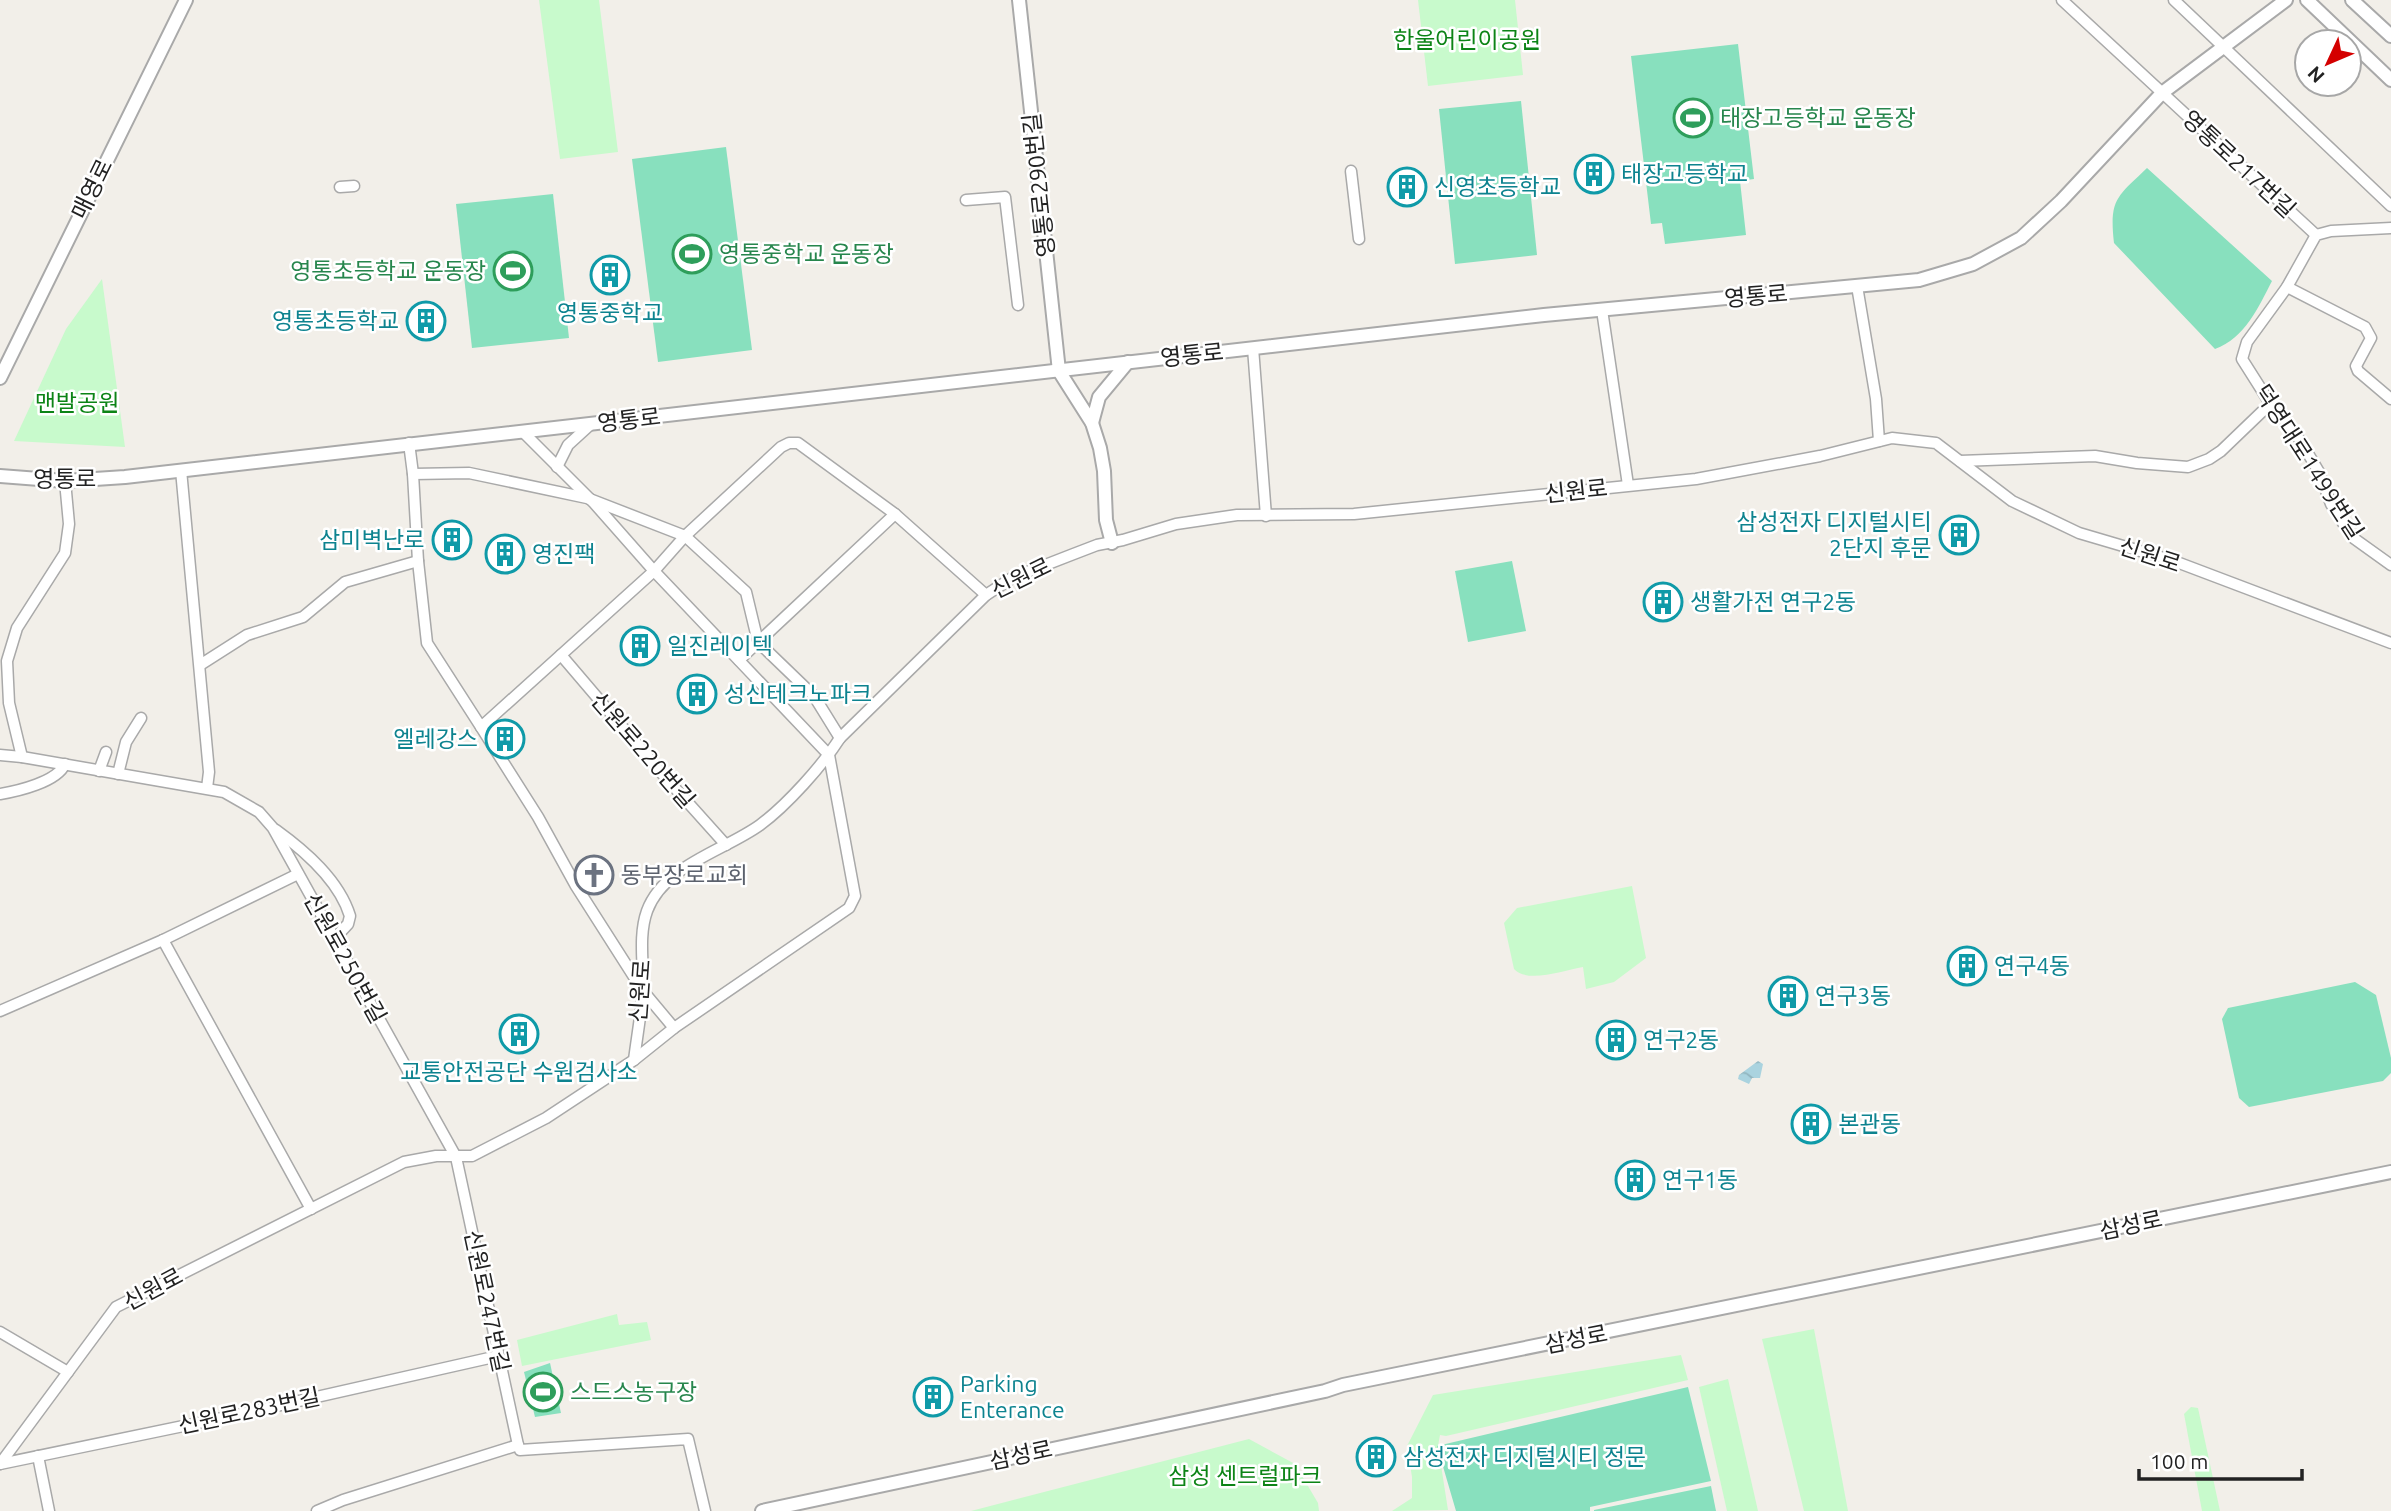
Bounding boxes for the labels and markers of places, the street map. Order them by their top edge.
sports icon: 태장고등학교 운동장 [1672,97,1714,139]
place label: 태장고등학교 운동장 [1720,105,1916,130]
building icon: 태장고등학교 [1573,153,1615,195]
place label: 태장고등학교 [1621,161,1748,186]
building icon: 신영초등학교 [1386,166,1428,208]
place label: 신영초등학교 [1434,174,1561,199]
sports icon: 영통중학교 운동장 [671,233,713,275]
place label: 영통중학교 운동장 [719,241,894,266]
sports icon: 영통초등학교 운동장 [492,250,534,292]
building icon: 영통중학교 [589,254,631,296]
place label: 영통초등학교 운동장 [290,258,486,283]
building icon: 영통초등학교 [405,300,447,342]
place label: 영통중학교 [557,300,663,325]
place label: 영통초등학교 [272,308,399,333]
place label: 삼성전자 디지털시티 2단지 후문 [1736,509,1932,560]
building icon: 삼성전자 디지털시티 2단지 후문 [1938,514,1980,556]
building icon: 삼미벽난로 [431,519,473,561]
place label: 삼미벽난로 [319,527,425,552]
building icon: 영진팩 [484,533,526,575]
place label: 영진팩 [532,541,595,566]
building icon: 생활가전 연구2동 [1642,581,1684,623]
place label: 생활가전 연구2동 [1690,589,1856,614]
building icon: 일진레이텍 [619,625,661,667]
place label: 일진레이텍 [667,633,773,658]
building icon: 성신테크노파크 [676,673,718,715]
place label: 성신테크노파크 [724,681,872,706]
building icon: 엘레강스 [484,718,526,760]
place label: 엘레강스 [393,726,478,751]
church icon: 동부장로교회 [573,854,615,896]
place label: 동부장로교회 [621,862,748,887]
building icon: 연구4동 [1946,945,1988,987]
place label: 연구4동 [1994,953,2070,978]
building icon: 연구3동 [1767,975,1809,1017]
place label: 연구3동 [1815,983,1891,1008]
building icon: 교통안전공단 수원검사소 [498,1013,540,1055]
building icon: 연구2동 [1595,1019,1637,1061]
place label: 연구2동 [1643,1027,1719,1052]
place label: 교통안전공단 수원검사소 [400,1059,638,1084]
building icon: 본관동 [1790,1103,1832,1145]
place label: 본관동 [1838,1111,1901,1136]
building icon: 연구1동 [1614,1159,1656,1201]
place label: 연구1동 [1662,1167,1738,1192]
sports icon: 스드스농구장 [522,1371,564,1413]
place label: Parking Enterance [960,1371,1065,1422]
building icon: Parking Enterance [912,1376,954,1418]
place label: 스드스농구장 [570,1379,697,1404]
building icon: 삼성전자 디지털시티 정문 [1355,1436,1397,1478]
place label: 삼성전자 디지털시티 정문 [1403,1444,1646,1469]

